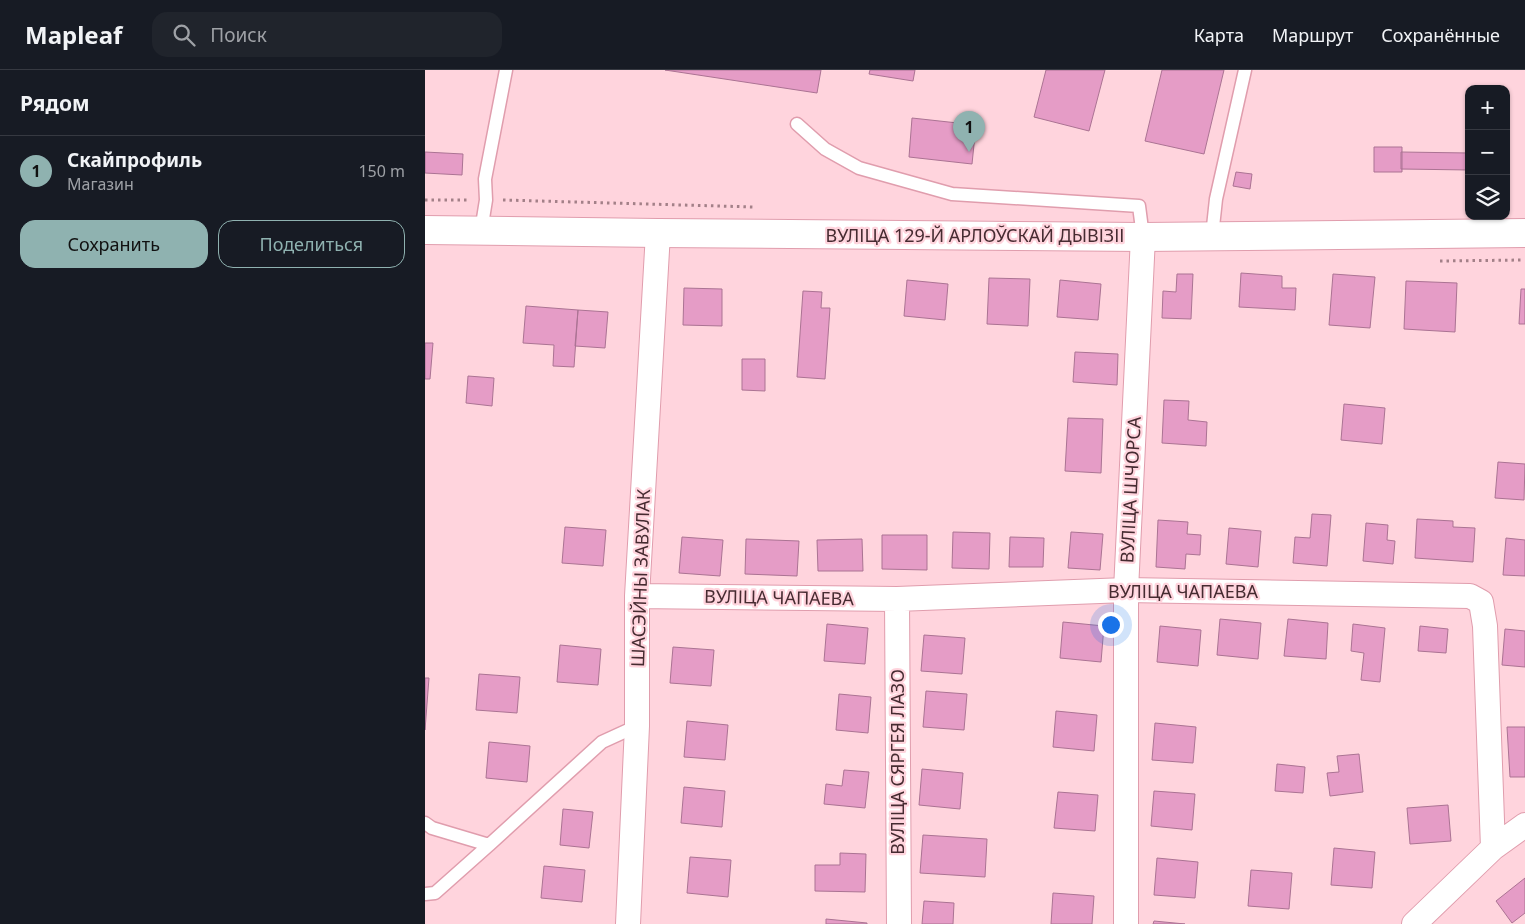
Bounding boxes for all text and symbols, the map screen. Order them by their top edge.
search box [152,12,502,57]
text: Mapleaf [25,18,122,51]
icon: search [170,21,198,49]
text: Поиск [210,22,267,48]
text: Карта [1194,23,1244,47]
text: Маршрут [1272,23,1353,47]
text: Сохранённые [1381,23,1500,47]
map controls [1465,85,1510,220]
button: + [1465,85,1510,130]
text: Рядом [20,89,90,117]
pin: 1 [953,111,985,152]
button: − [1465,130,1510,175]
text: Скайпрофиль [67,147,202,173]
text: 1 [31,160,41,182]
text: 150 m [358,160,405,182]
text: Магазин [67,173,134,195]
button: layers [1465,175,1510,220]
button: Сохранить [20,220,208,268]
button: Поделиться [218,220,405,268]
street label: ВУЛІЦА 129-Й АРЛОЎСКАЙ ДЫВІЗІІ [826,223,1124,247]
street label: ВУЛІЦА ШЧОРСА [1114,416,1146,564]
street label: ШАСЭЙНЫ ЗАВУЛАК [625,488,655,667]
street label: ВУЛІЦА ЧАПАЕВА [1108,579,1258,603]
street label: ВУЛІЦА ЧАПАЕВА [704,584,855,610]
your location [1098,612,1124,638]
street label: ВУЛІЦА СЯРГЕЯ ЛАЗО [885,669,909,855]

